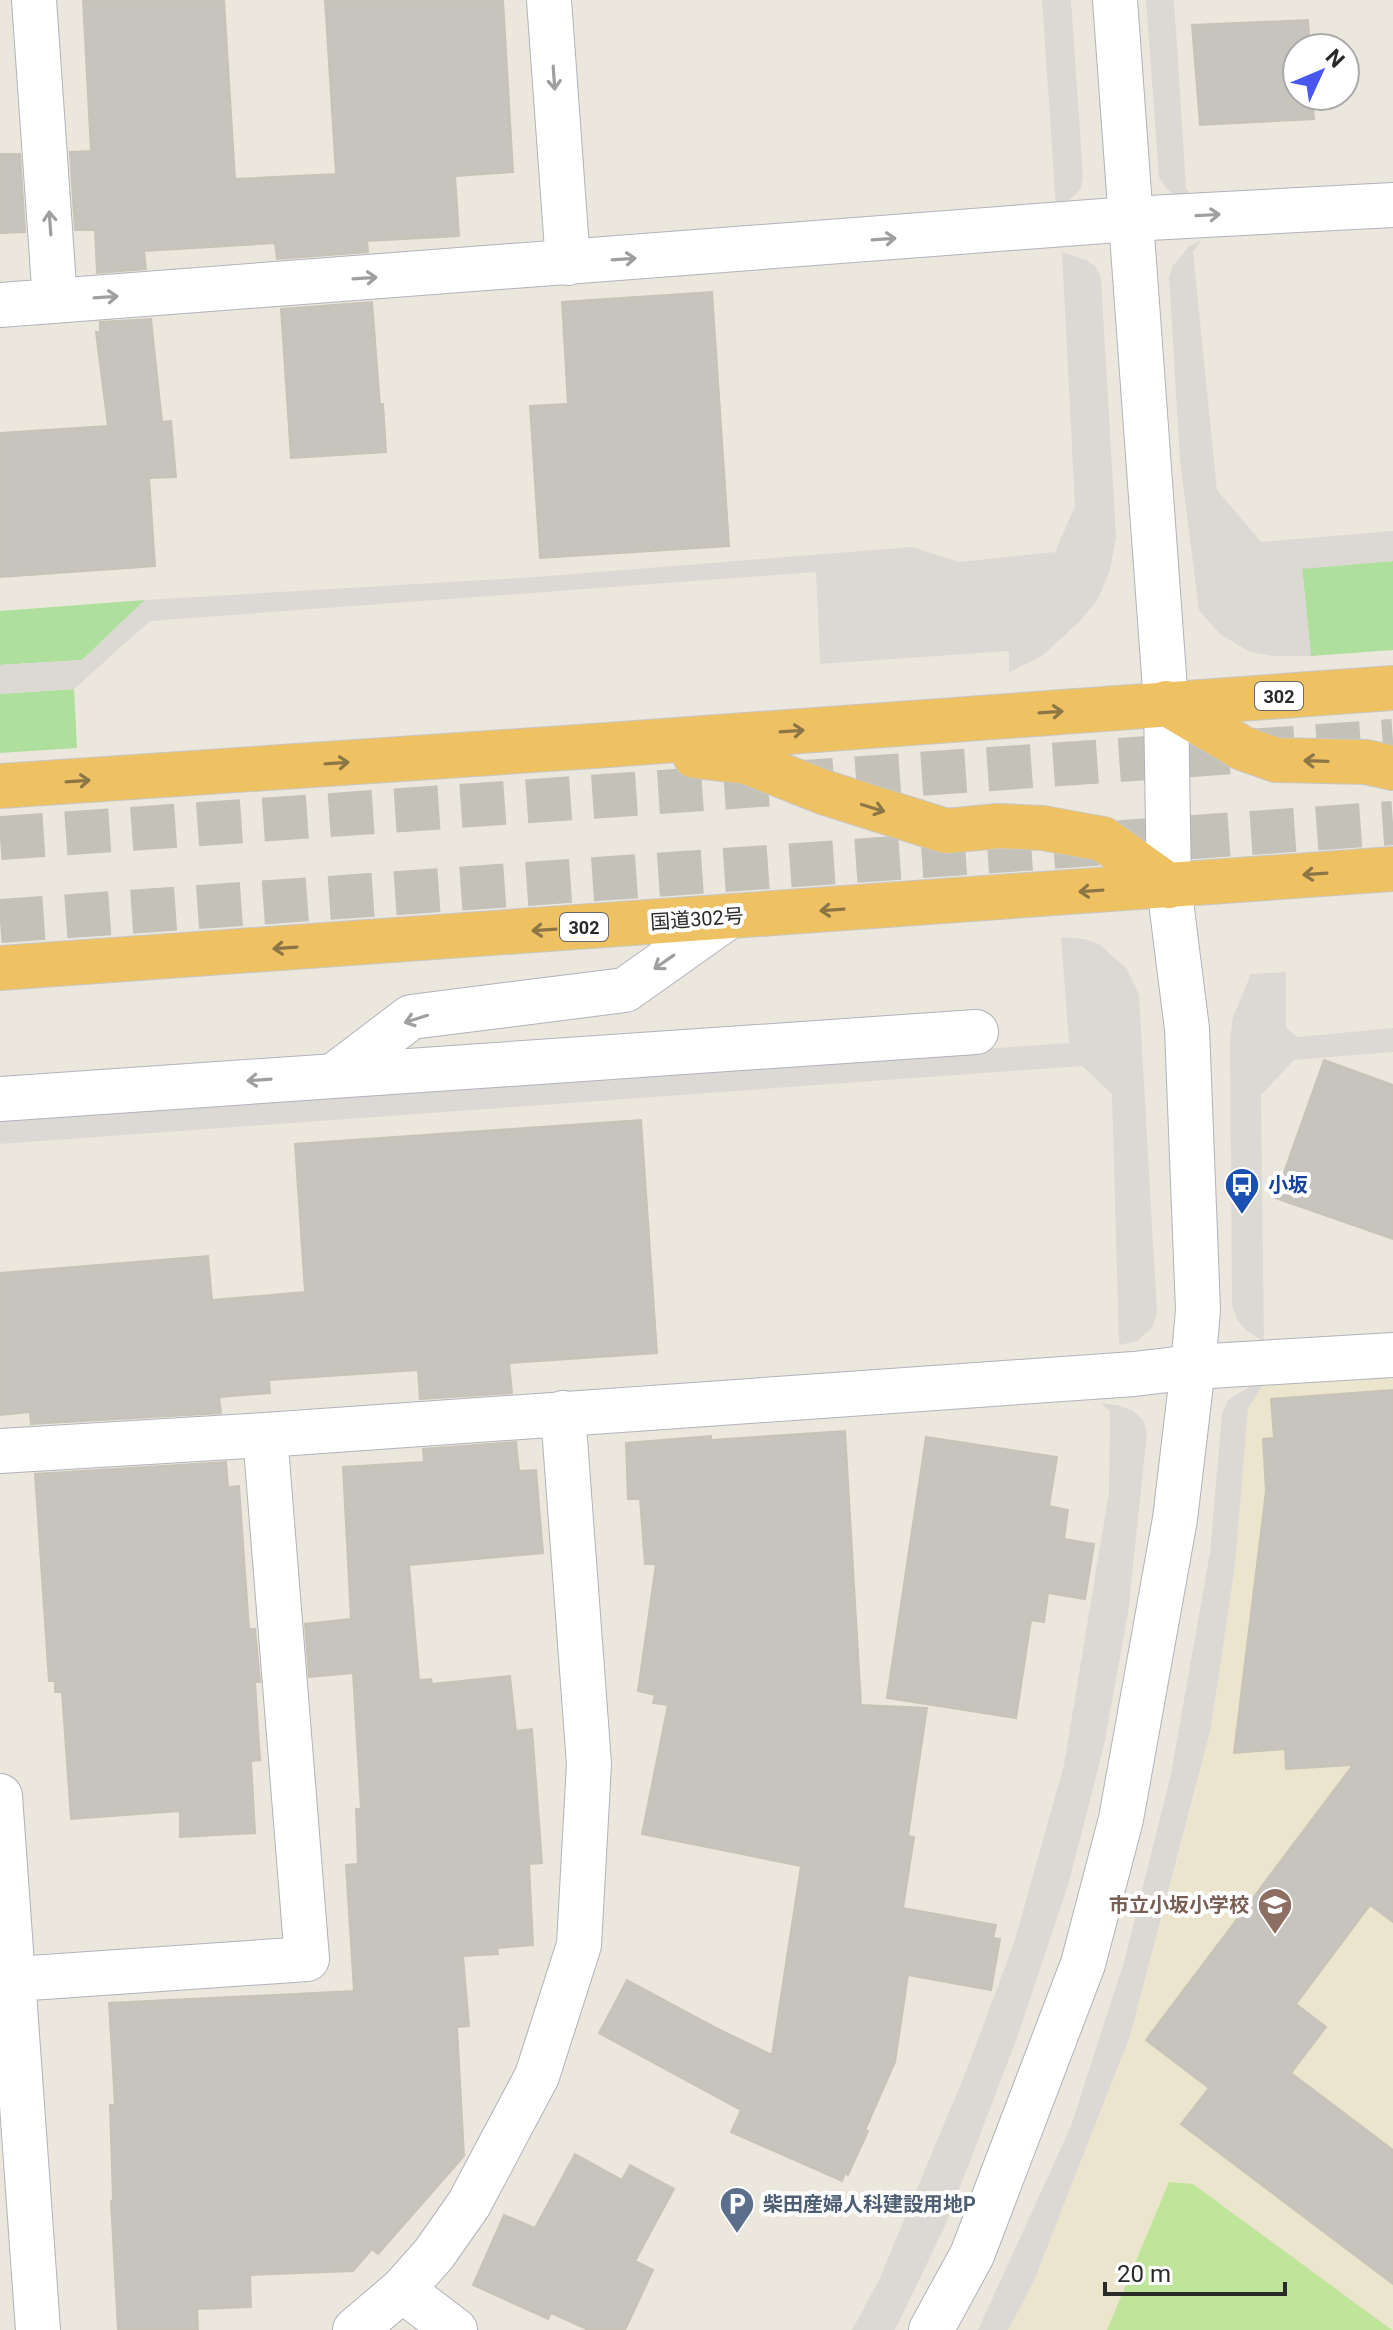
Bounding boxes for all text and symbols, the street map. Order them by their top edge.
north arrow [1281,32,1361,112]
text: N [1321,44,1349,73]
one-way arrow [547,64,562,91]
one-way arrow [1194,207,1221,222]
one-way arrow [42,210,57,237]
one-way arrow [870,231,896,246]
one-way arrow [610,251,637,266]
one-way arrow [351,270,378,285]
one-way arrow [92,289,119,304]
road number: 302 [1255,682,1303,710]
one-way arrow [1037,704,1064,719]
one-way arrow [778,723,805,738]
one-way arrow [1303,753,1330,768]
one-way arrow [323,756,350,771]
one-way arrow [64,773,91,788]
one-way arrow [860,802,885,816]
one-way arrow [1302,867,1329,882]
one-way arrow [1078,884,1105,899]
one-way arrow [819,903,846,918]
street label: 国道302号 [649,904,745,934]
road number: 302 [560,913,608,941]
one-way arrow [531,923,558,938]
one-way arrow [272,941,299,956]
one-way arrow [654,954,676,970]
one-way arrow [404,1013,429,1027]
one-way arrow [246,1073,272,1088]
bus stop icon: 小坂 [1223,1166,1261,1216]
place label: 小坂 [1268,1173,1308,1197]
school or university icon: 市立小坂小学校 [1256,1886,1294,1936]
place label: 市立小坂小学校 [1109,1893,1249,1917]
parking icon: 柴田産婦人科建設用地P [718,2185,756,2235]
place label: 柴田産婦人科建設用地P [763,2192,976,2216]
scale bar [1105,2246,1285,2296]
text: 20 m [1117,2260,1171,2288]

